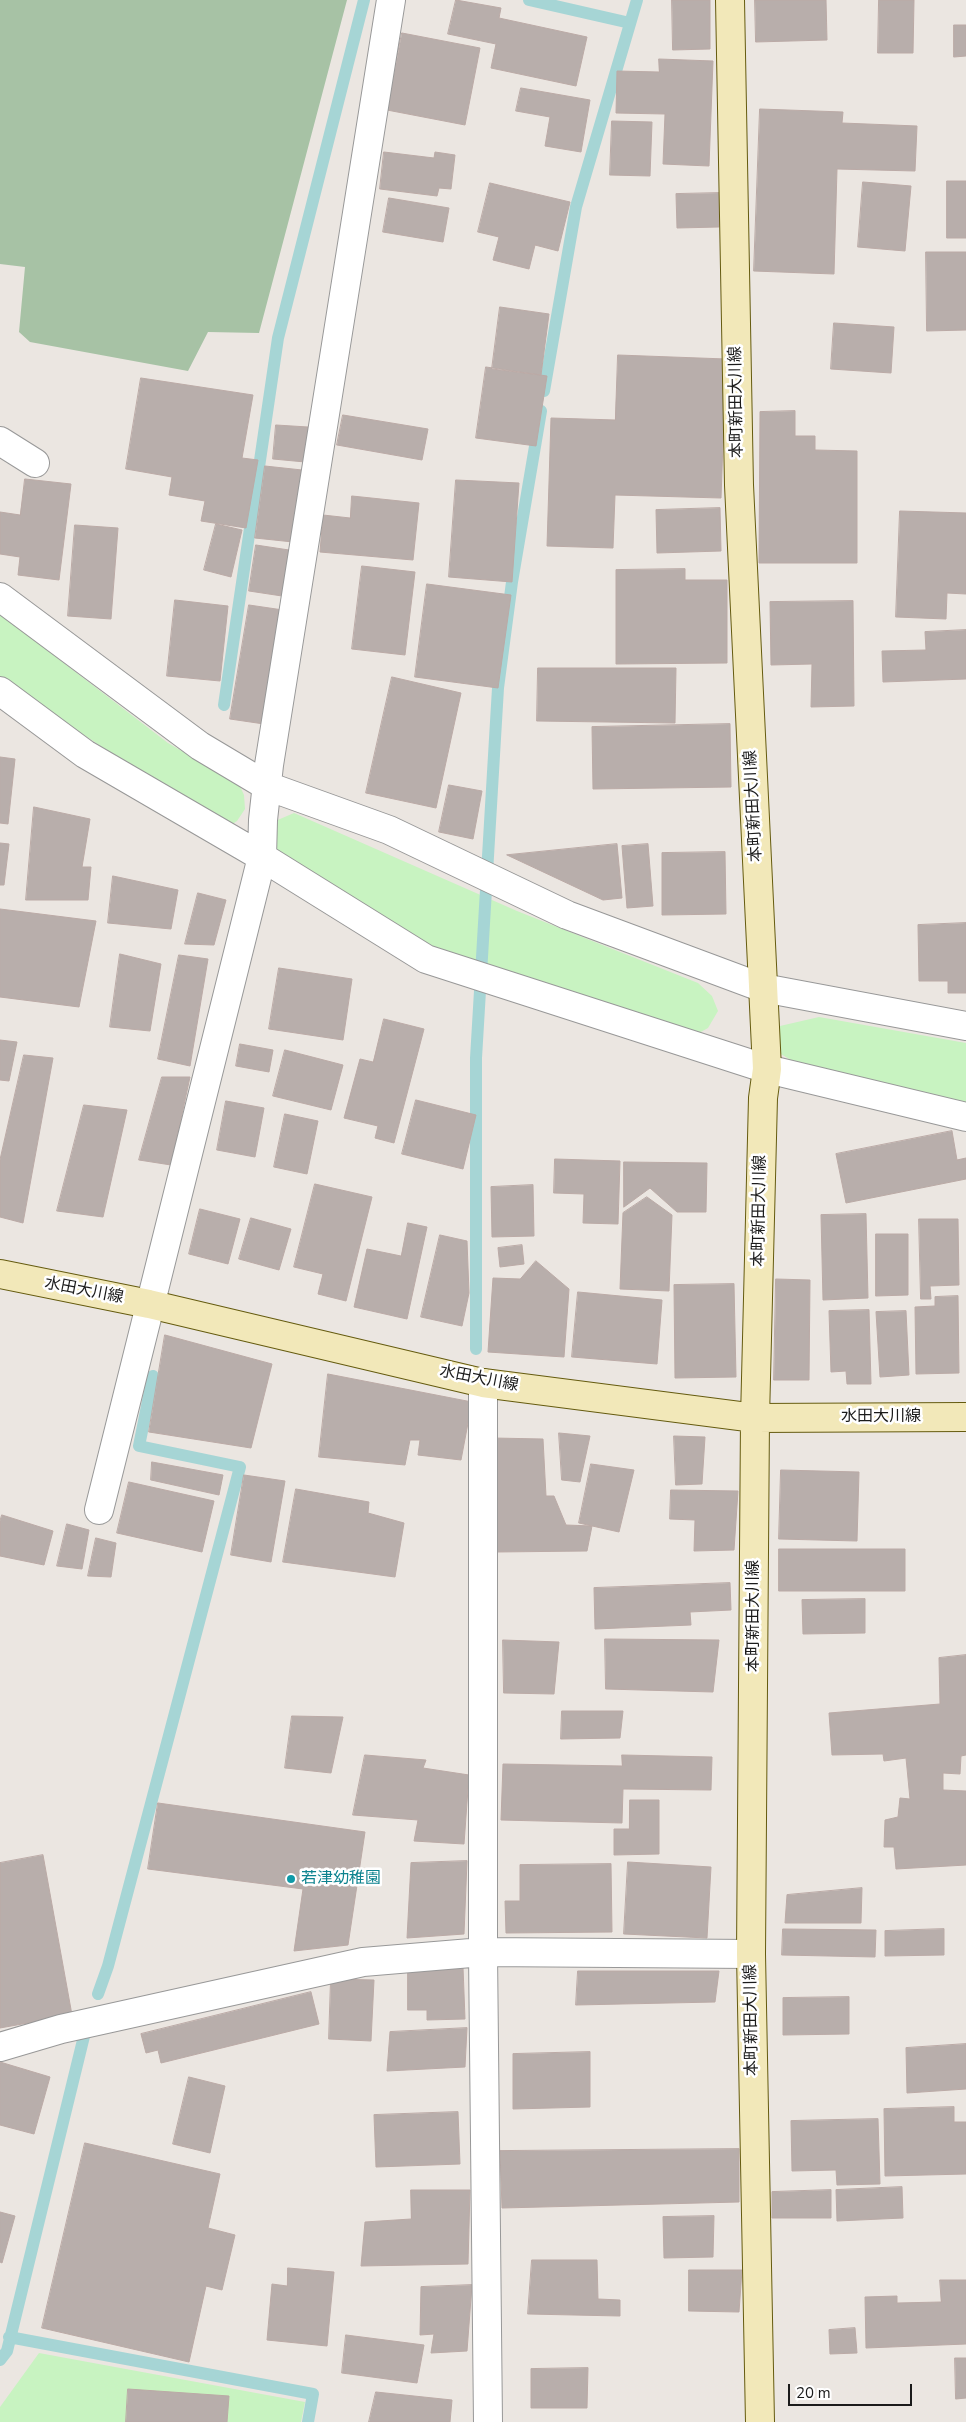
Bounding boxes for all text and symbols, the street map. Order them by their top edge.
street label: 本町新田大川線 [726,346,748,458]
street label: 本町新田大川線 [741,750,767,862]
street label: 本町新田大川線 [749,1155,771,1267]
street label: 水田大川線 [43,1274,125,1308]
street label: 水田大川線 [438,1362,520,1396]
street label: 水田大川線 [841,1407,921,1427]
street label: 本町新田大川線 [744,1560,764,1672]
place label: 若津幼稚園 [301,1869,381,1889]
marker: 若津幼稚園 [285,1873,297,1885]
street label: 本町新田大川線 [741,1964,763,2076]
scale bar [791,2374,915,2406]
text: 20 m [796,2383,831,2403]

